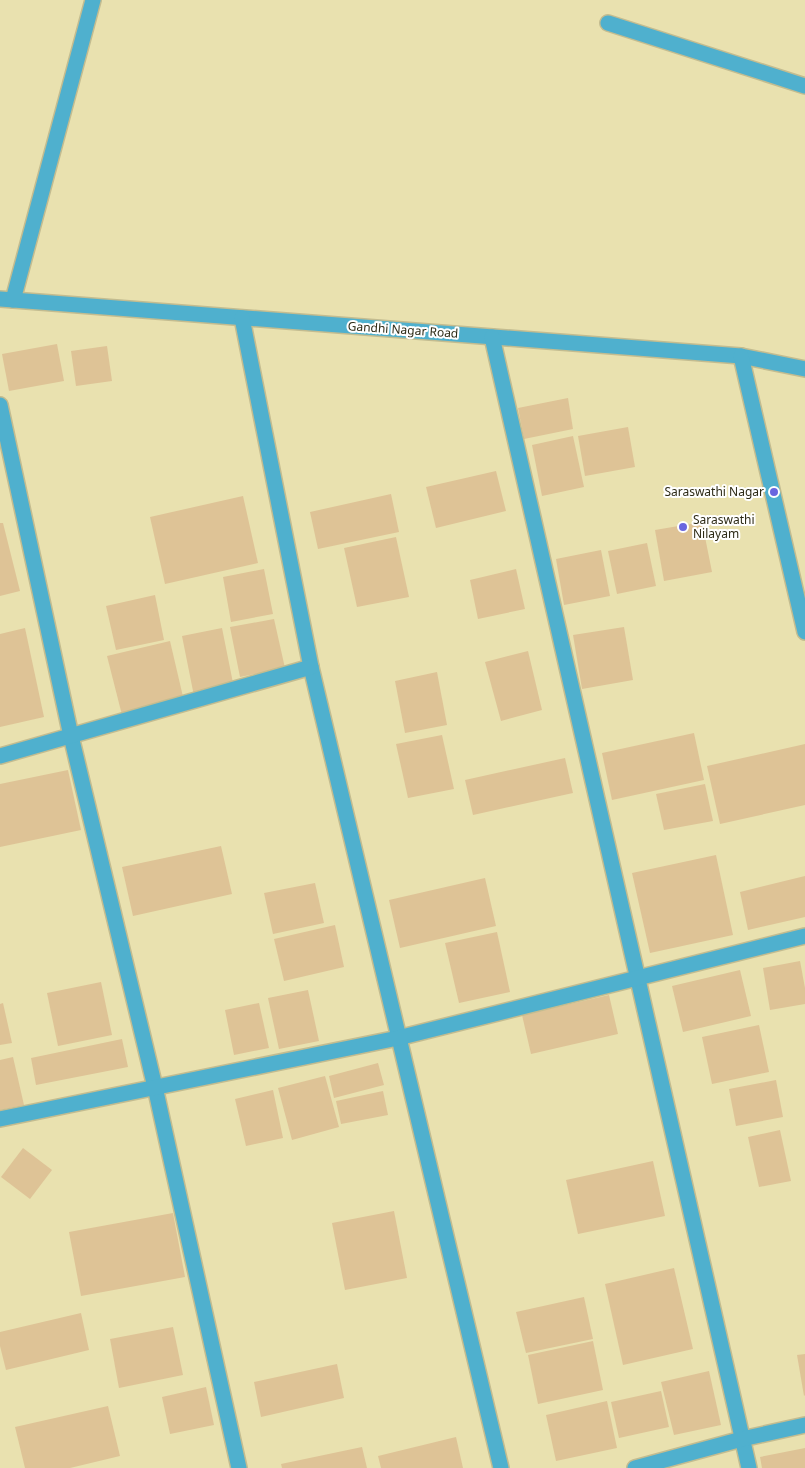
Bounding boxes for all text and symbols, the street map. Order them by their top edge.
street label: Gandhi Nagar Road [347,317,459,342]
place label: Saraswathi Nagar [664,483,764,500]
marker: Saraswathi Nagar [768,486,780,498]
place label: Saraswathi Nilayam [693,511,755,542]
marker: Saraswathi Nilayam [677,521,689,533]

